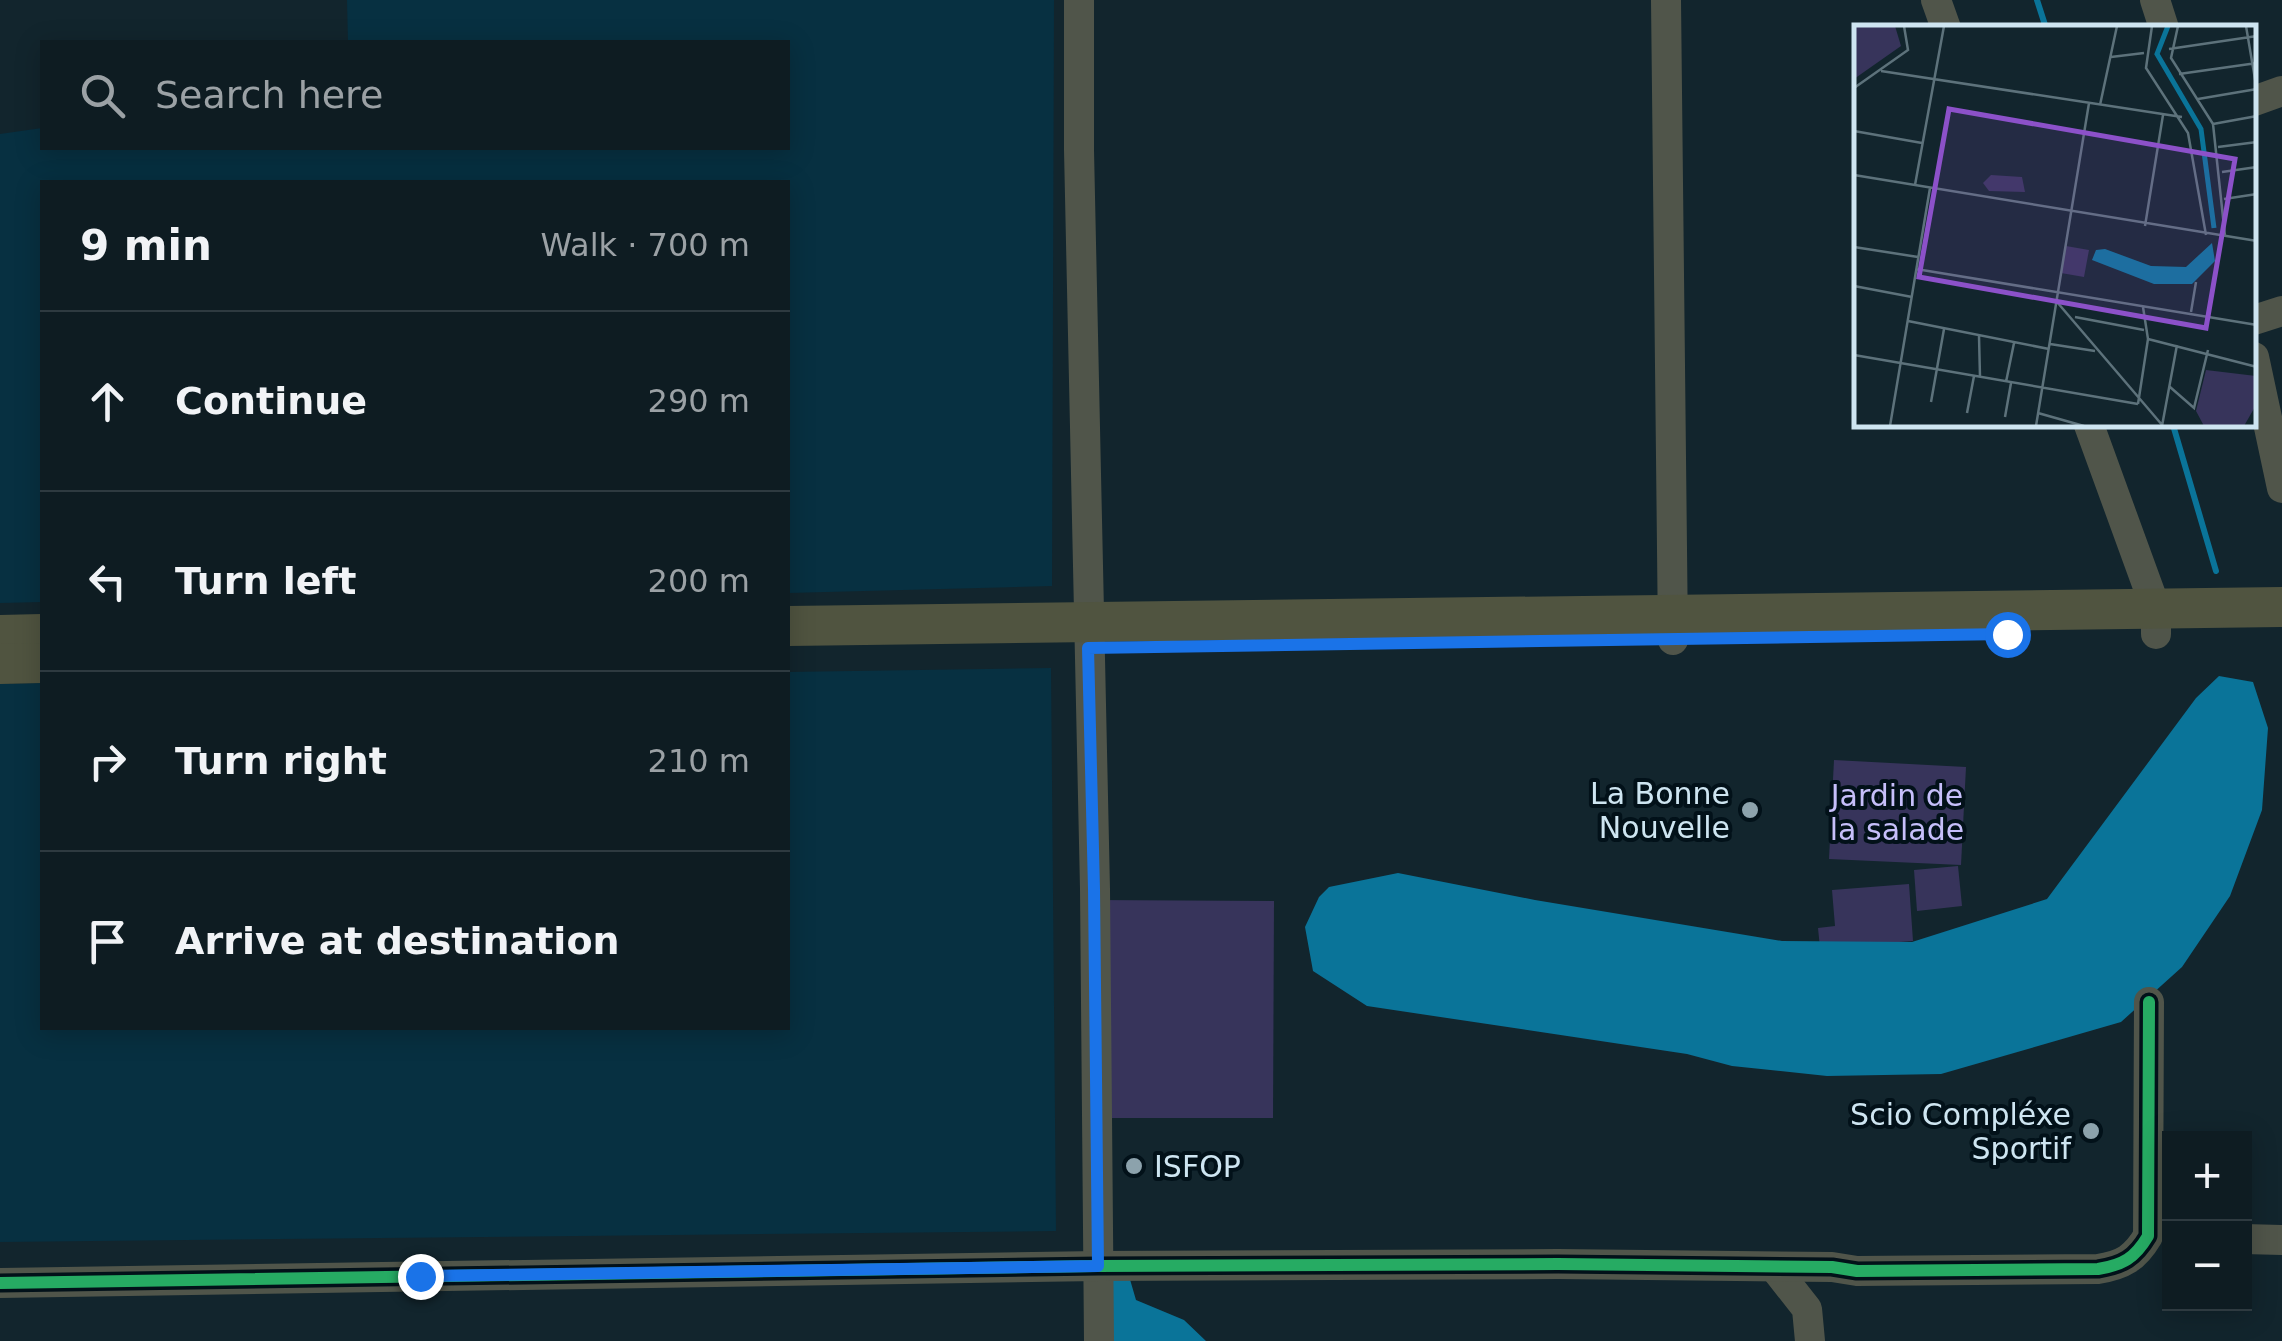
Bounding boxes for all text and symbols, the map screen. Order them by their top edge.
inset map [1854,25,2257,428]
search box [40,40,790,150]
icon: search [75,68,130,123]
text: Search here [155,73,383,117]
text: 9 min [80,221,212,270]
text: Walk · 700 m [540,226,750,264]
icon: ahead [80,374,135,429]
text: Continue [175,379,367,423]
text: 290 m [648,382,750,420]
icon: left [80,554,135,609]
text: Turn left [175,559,356,603]
text: 200 m [648,562,750,600]
route start [1985,612,2031,658]
icon: right [80,734,135,789]
text: Turn right [175,739,387,783]
text: 210 m [648,742,750,780]
place label: La Bonne Nouvelle [1590,776,1730,845]
park label: Jardin de la salade [1829,778,1964,847]
marker: La Bonne Nouvelle [1739,799,1761,821]
icon: arrive [80,914,135,969]
text: Arrive at destination [175,919,620,963]
place label: Scio Compléxe Sportif [1850,1097,2072,1166]
marker: Scio Compléxe Sportif [2080,1120,2102,1142]
map controls [2162,1131,2252,1311]
button: + [2162,1131,2252,1221]
place label: ISFOP [1154,1149,1241,1184]
marker: ISFOP [1123,1155,1145,1177]
button: − [2162,1221,2252,1311]
route end [398,1254,444,1300]

